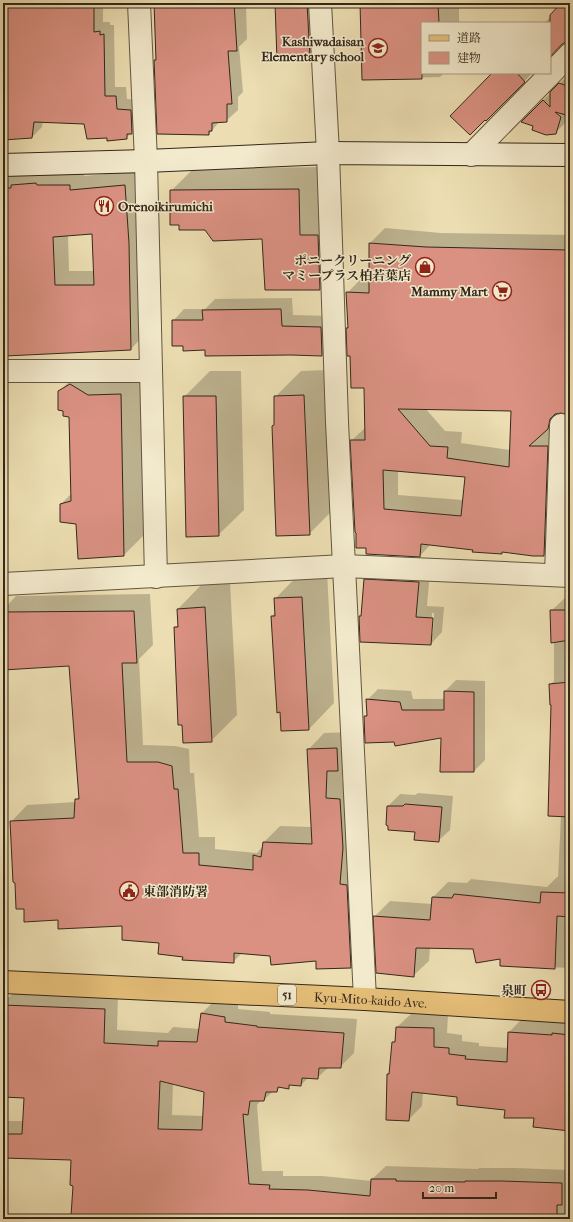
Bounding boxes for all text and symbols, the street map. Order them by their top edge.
legend [421,22,551,74]
text: 道路 [457,31,481,45]
place label: Kashiwadaisan Elementary school [261,34,364,65]
school or university icon: Kashiwadaisan Elementary school [367,37,389,59]
text: 建物 [457,51,481,65]
restaurant icon: Orenoikirumichi [93,195,115,217]
place label: Orenoikirumichi [118,199,213,214]
place label: ポニークリーニング マミープラス柏若葉店 [282,253,411,283]
shop icon: ポニークリーニング マミープラス柏若葉店 [414,256,436,278]
supermarket icon: Mammy Mart [491,280,513,302]
place label: Mammy Mart [410,284,488,300]
public building icon: 東部消防署 [118,880,140,902]
place label: 東部消防署 [143,884,208,899]
bus stop icon: 泉町 [530,979,552,1001]
place label: 泉町 [501,983,527,998]
road number: 51 [278,985,296,1005]
street label: Kyu-Mito-kaido Ave. [314,989,428,1010]
scale bar [423,1174,496,1200]
text: 20 m [429,1181,454,1195]

